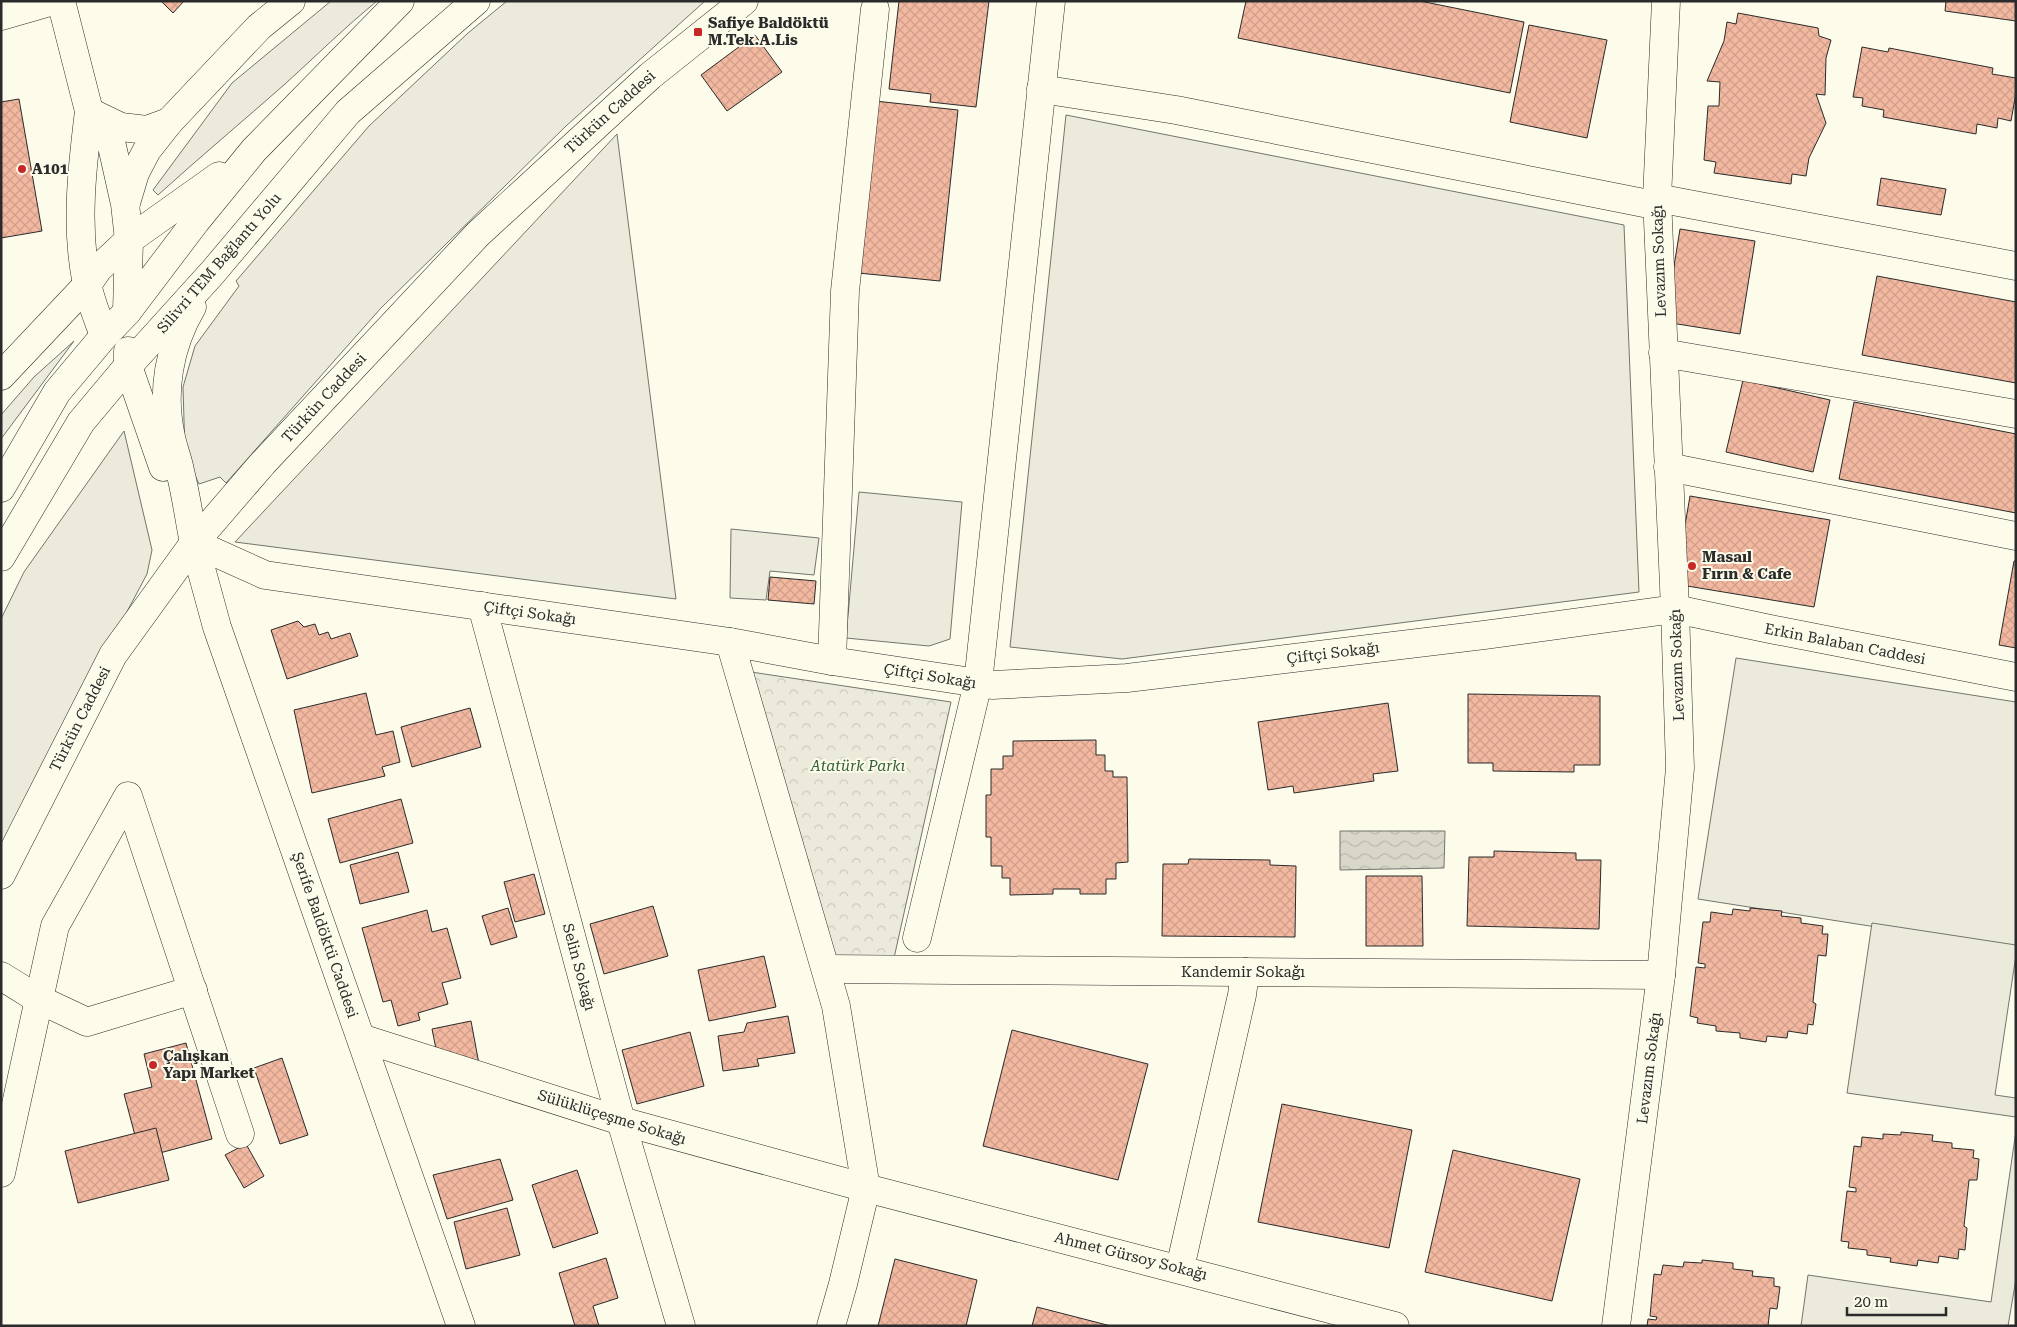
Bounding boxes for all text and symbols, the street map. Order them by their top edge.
place label: Safiye Baldöktü M.Tek.A.Lis [708,14,829,49]
marker: Safiye Baldöktü M.Tek.A.Lis [692,26,704,38]
street label: Türkün Caddesi [561,66,659,157]
place label: A101 [32,160,69,178]
marker: A101 [16,163,28,175]
street label: Silivri TEM Bağlantı Yolu [153,189,285,337]
street label: Levazım Sokağı [1648,204,1670,318]
street label: Türkün Caddesi [278,349,370,446]
place label: Masaıl Fırın & Cafe [1702,548,1792,583]
marker: Masaıl Fırın & Cafe [1686,560,1698,572]
street label: Çiftçi Sokağı [482,598,578,628]
street label: Levazım Sokağı [1666,608,1688,722]
street label: Erkin Balaban Caddesi [1763,620,1927,668]
street label: Çiftçi Sokağı [1286,638,1381,668]
street label: Çiftçi Sokağı [882,660,978,692]
street label: Türkün Caddesi [46,663,114,775]
park label: Atatürk Parkı [810,757,905,775]
street label: Şerife Baldöktü Caddesi [288,850,362,1021]
street label: Selin Sokağı [559,921,599,1013]
street label: Kandemir Sokağı [1181,963,1305,981]
street label: Levazım Sokağı [1633,1011,1665,1125]
place label: Çalışkan Yapı Market [163,1047,255,1082]
marker: Çalışkan Yapı Market [147,1059,159,1071]
street label: Sülüklüçeşme Sokağı [535,1086,689,1148]
street label: Ahmet Gürsoy Sokağı [1053,1228,1210,1284]
scale bar [1847,1284,1946,1316]
text: 20 m [1854,1293,1889,1311]

